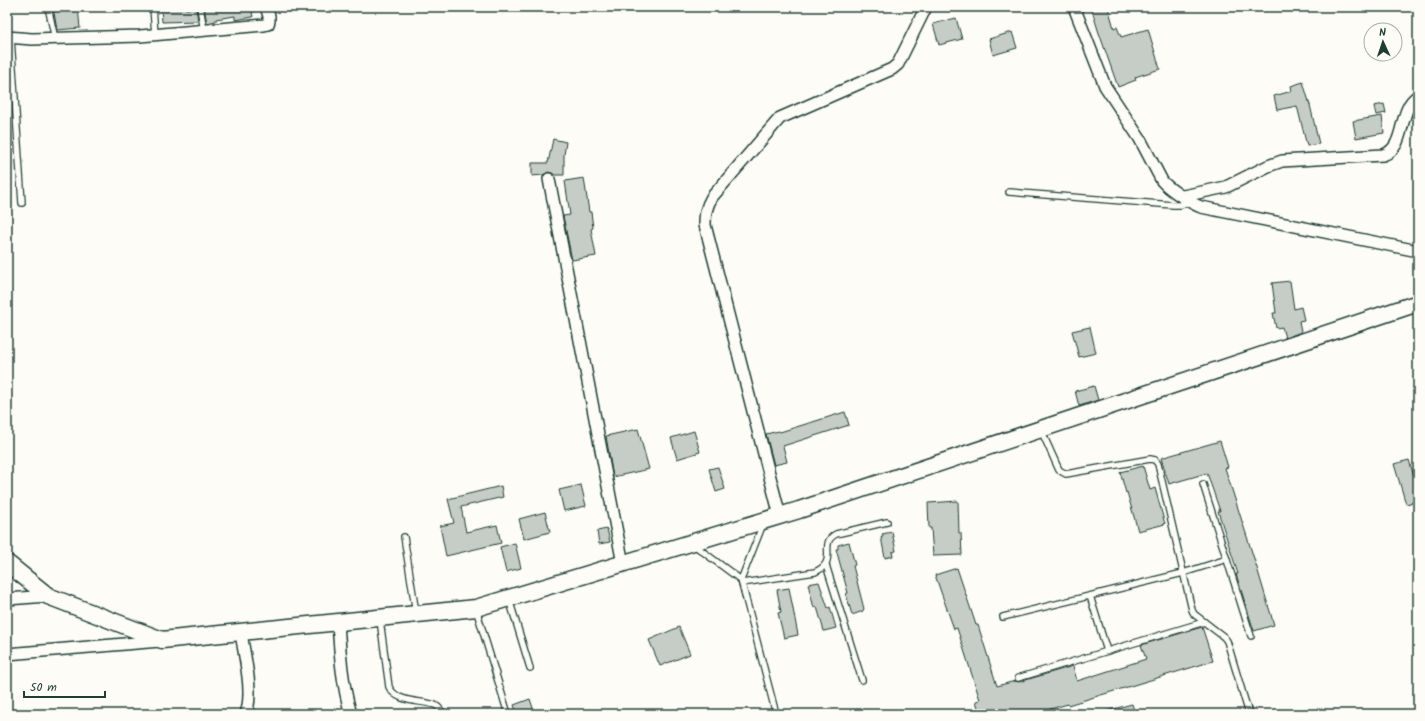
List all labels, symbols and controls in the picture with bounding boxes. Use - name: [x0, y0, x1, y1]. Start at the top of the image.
- north arrow: [1363, 22, 1403, 62]
- text: N: [1379, 24, 1387, 42]
- scale bar: [24, 673, 105, 699]
- text: 50 m: [30, 678, 57, 697]

